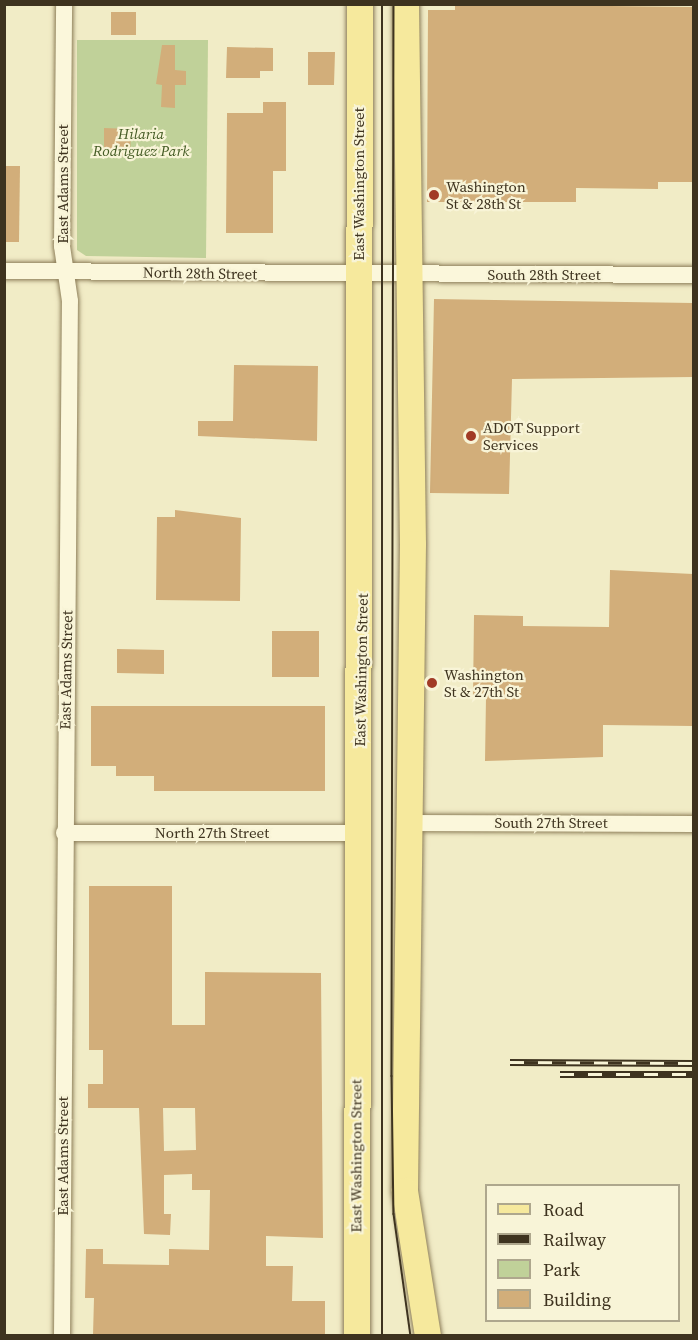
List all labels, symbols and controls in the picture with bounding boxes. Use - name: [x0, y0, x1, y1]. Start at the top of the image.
- street label: East Washington Street: [350, 107, 368, 261]
- street label: East Adams Street: [54, 124, 72, 244]
- park label: Hilaria Rodriguez Park: [93, 124, 189, 159]
- place label: Washington St & 28th St: [446, 177, 526, 212]
- marker: Washington St & 28th St: [427, 188, 441, 202]
- street label: North 28th Street: [143, 263, 257, 283]
- street label: South 28th Street: [487, 266, 601, 284]
- place label: ADOT Support Services: [483, 418, 580, 453]
- marker: ADOT Support Services: [464, 429, 478, 443]
- street label: East Washington Street: [351, 593, 371, 747]
- street label: East Adams Street: [56, 610, 76, 730]
- place label: Washington St & 27th St: [444, 665, 524, 700]
- marker: Washington St & 27th St: [425, 676, 439, 690]
- street label: South 27th Street: [494, 814, 608, 832]
- street label: North 27th Street: [155, 824, 269, 842]
- street label: East Washington Street: [347, 1079, 365, 1233]
- street label: East Adams Street: [54, 1096, 72, 1216]
- legend: [485, 1184, 680, 1322]
- text: Road: [543, 1197, 584, 1222]
- text: Railway: [543, 1227, 606, 1252]
- text: Park: [543, 1257, 580, 1282]
- text: Building: [543, 1287, 611, 1312]

